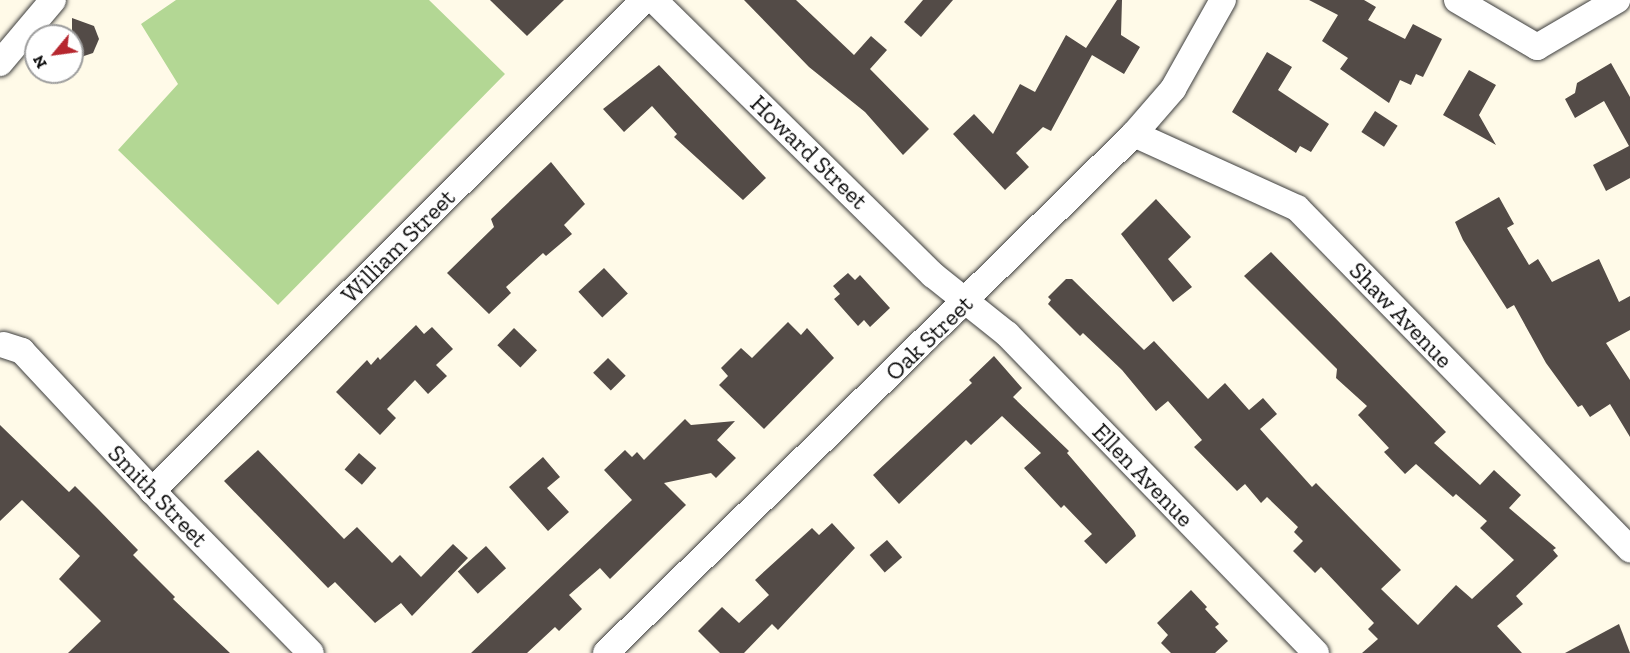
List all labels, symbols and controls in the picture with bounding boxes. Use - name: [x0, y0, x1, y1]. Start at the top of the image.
- north arrow: [24, 24, 84, 84]
- text: N: [28, 52, 51, 72]
- street label: Howard Street: [744, 89, 874, 215]
- street label: William Street: [335, 183, 461, 309]
- street label: Shaw Avenue: [1343, 256, 1459, 374]
- street label: Oak Street: [879, 289, 979, 387]
- street label: Ellen Avenue: [1086, 417, 1200, 533]
- street label: Smith Street: [102, 439, 214, 553]

